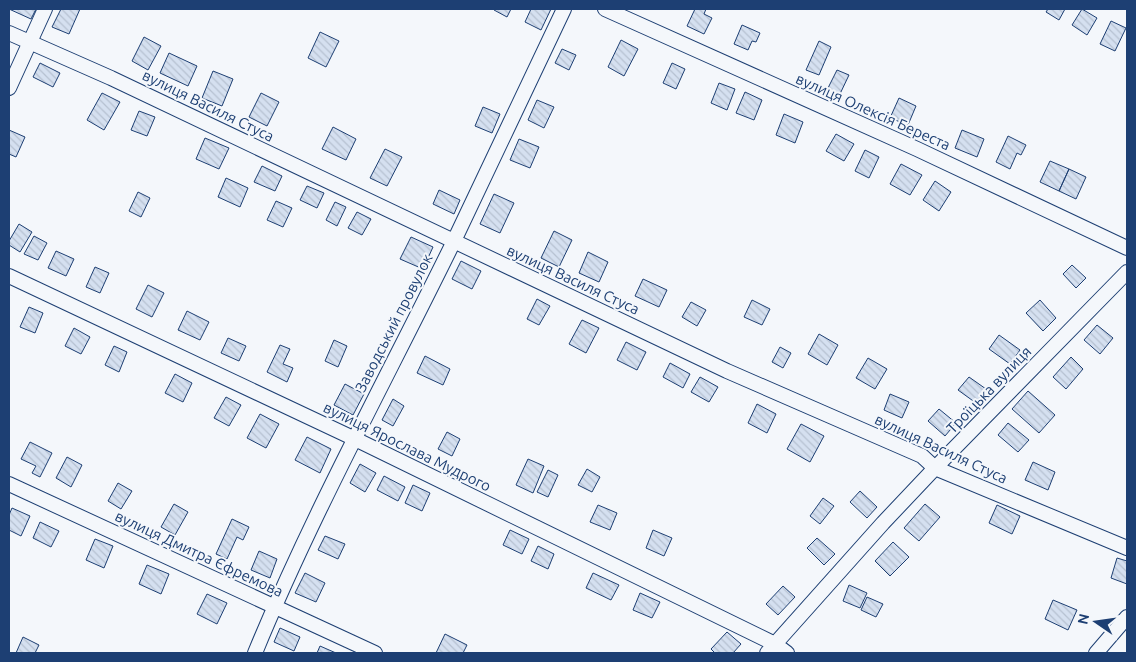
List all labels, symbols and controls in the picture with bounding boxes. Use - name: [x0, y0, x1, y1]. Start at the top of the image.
- street label: вулиця Василя Стуса: [140, 66, 277, 145]
- street label: вулиця Олексія Береста: [793, 70, 953, 153]
- street label: вулиця Василя Стуса: [504, 241, 642, 318]
- street label: Заводський провулок: [351, 251, 436, 394]
- street label: Троїцька вулиця: [943, 343, 1034, 437]
- street label: вулиця Ярослава Мудрого: [321, 398, 494, 495]
- street label: вулиця Василя Стуса: [872, 410, 1010, 487]
- street label: вулиця Дмитра Єфремова: [113, 507, 286, 600]
- north arrow: [1071, 597, 1121, 647]
- text: N: [1074, 612, 1092, 626]

